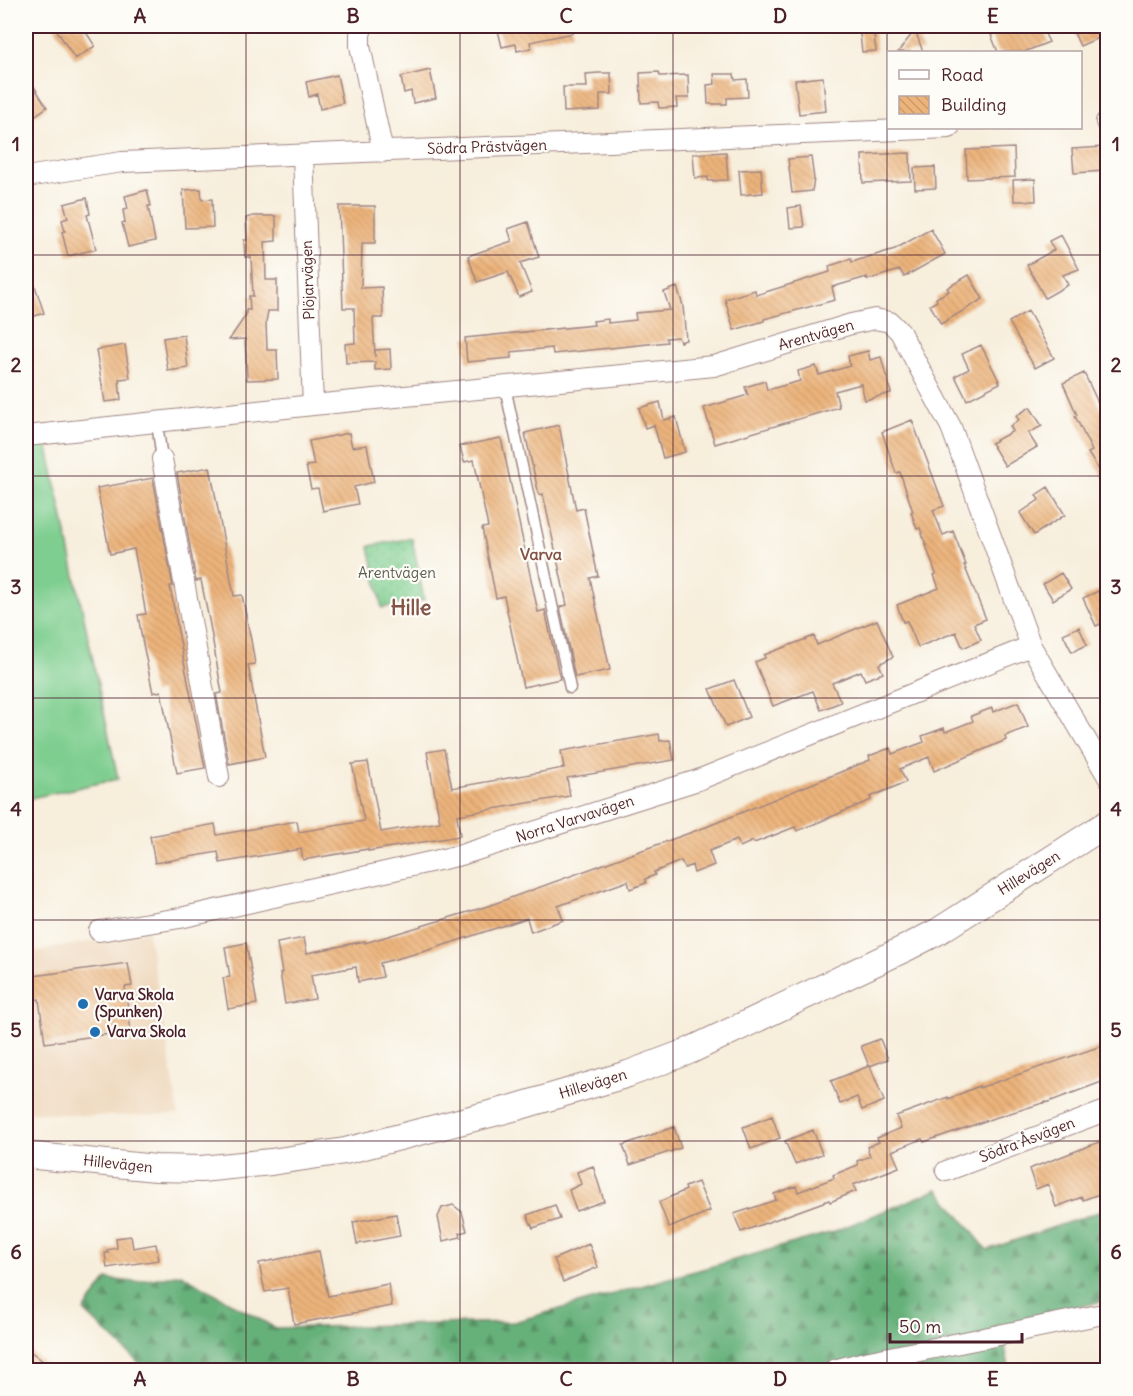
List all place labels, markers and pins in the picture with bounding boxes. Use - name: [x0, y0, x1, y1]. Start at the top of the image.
- place label: Varva Skola (Spunken): [95, 985, 174, 1022]
- marker: Varva Skola (Spunken): [76, 997, 90, 1011]
- place label: Varva Skola: [107, 1022, 186, 1041]
- marker: Varva Skola: [88, 1025, 102, 1039]

